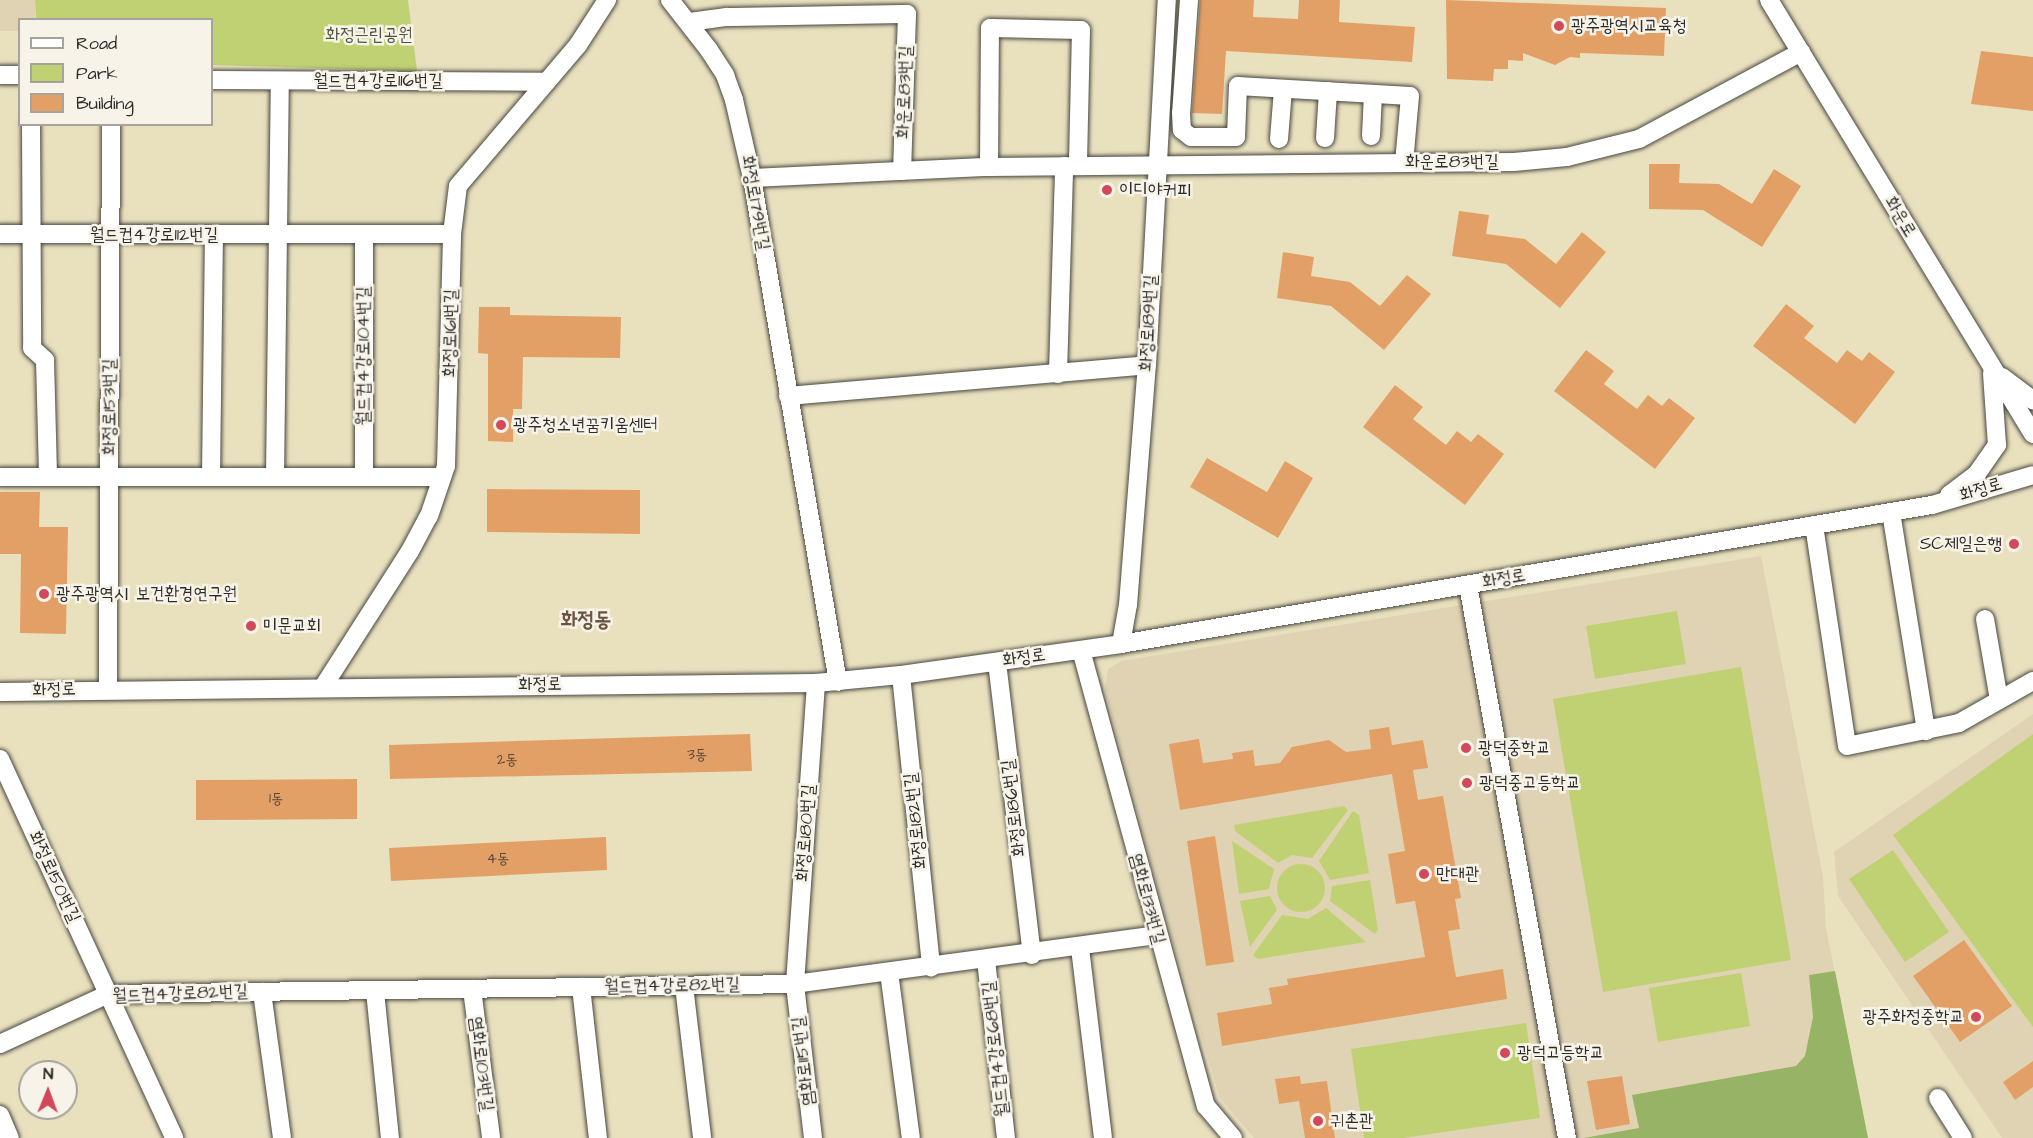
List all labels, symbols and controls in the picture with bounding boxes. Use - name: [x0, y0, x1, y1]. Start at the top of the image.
- place label: 광주광역시교육청: [1571, 15, 1687, 37]
- legend: [18, 18, 213, 126]
- marker: 광주광역시교육청: [1552, 19, 1566, 33]
- park label: 화정근린공원: [326, 24, 412, 46]
- text: Road: [76, 31, 117, 56]
- street label: 화운로83번길: [893, 45, 917, 139]
- text: Park: [76, 61, 118, 86]
- street label: 월드컵4강로116번길: [313, 70, 443, 92]
- text: Building: [76, 91, 134, 116]
- street label: 화운로83번길: [1405, 151, 1499, 173]
- street label: 화정로179번길: [736, 154, 774, 252]
- place label: 이디야커피: [1119, 179, 1191, 201]
- marker: 이디야커피: [1100, 183, 1114, 197]
- street label: 화운로: [1880, 193, 1920, 241]
- street label: 월드컵4강로112번길: [90, 224, 218, 246]
- street label: 화정로189번길: [1136, 274, 1162, 372]
- street label: 월드컵4강로104번길: [353, 286, 375, 426]
- street label: 화정로161번길: [439, 289, 463, 377]
- street label: 화정로153번길: [99, 359, 121, 455]
- place label: 광주청소년꿈키움센터: [513, 414, 658, 436]
- marker: 광주청소년꿈키움센터: [494, 418, 508, 432]
- street label: 화정로: [1957, 473, 2005, 507]
- place label: SC제일은행: [1920, 533, 2002, 555]
- marker: SC제일은행: [2007, 537, 2021, 551]
- street label: 화정로: [1481, 565, 1527, 593]
- place label: 광주광역시 보건환경연구원: [56, 583, 237, 605]
- marker: 광주광역시 보건환경연구원: [37, 587, 51, 601]
- district label: 화정동: [561, 607, 611, 633]
- place label: 미문교회: [263, 615, 321, 637]
- marker: 미문교회: [244, 619, 258, 633]
- street label: 화정로: [1001, 644, 1047, 672]
- street label: 화정로: [518, 674, 562, 696]
- street label: 화정로: [32, 678, 76, 702]
- place label: 광덕중학교: [1478, 737, 1550, 759]
- marker: 광덕중학교: [1459, 741, 1473, 755]
- house number: 3동: [687, 746, 707, 764]
- house number: 2동: [497, 751, 517, 769]
- street label: 화정로186번길: [997, 758, 1031, 858]
- street label: 화정로182번길: [900, 772, 932, 870]
- place label: 광덕중고등학교: [1479, 772, 1580, 794]
- marker: 광덕중고등학교: [1460, 776, 1474, 790]
- street label: 화정로180번길: [792, 783, 820, 883]
- house number: 1동: [269, 790, 283, 808]
- street label: 화정로150번길: [23, 828, 85, 926]
- house number: 4동: [487, 850, 509, 868]
- street label: 염화로133번길: [1125, 851, 1169, 947]
- place label: 만대관: [1436, 863, 1479, 885]
- marker: 만대관: [1417, 867, 1431, 881]
- street label: 월드컵4강로82번길: [604, 974, 740, 998]
- street label: 월드컵4강로68번길: [978, 980, 1014, 1118]
- street label: 월드컵4강로82번길: [112, 981, 248, 1007]
- place label: 광주화정중학교: [1863, 1006, 1964, 1028]
- marker: 광주화정중학교: [1969, 1010, 1983, 1024]
- street label: 염화로103번길: [464, 1015, 498, 1113]
- street label: 염화로115번길: [788, 1015, 820, 1107]
- place label: 광덕고등학교: [1517, 1042, 1604, 1064]
- marker: 광덕고등학교: [1498, 1046, 1512, 1060]
- north arrow: [18, 1060, 78, 1120]
- text: N: [43, 1063, 53, 1085]
- place label: 귀촌관: [1330, 1110, 1373, 1132]
- marker: 귀촌관: [1311, 1114, 1325, 1128]

